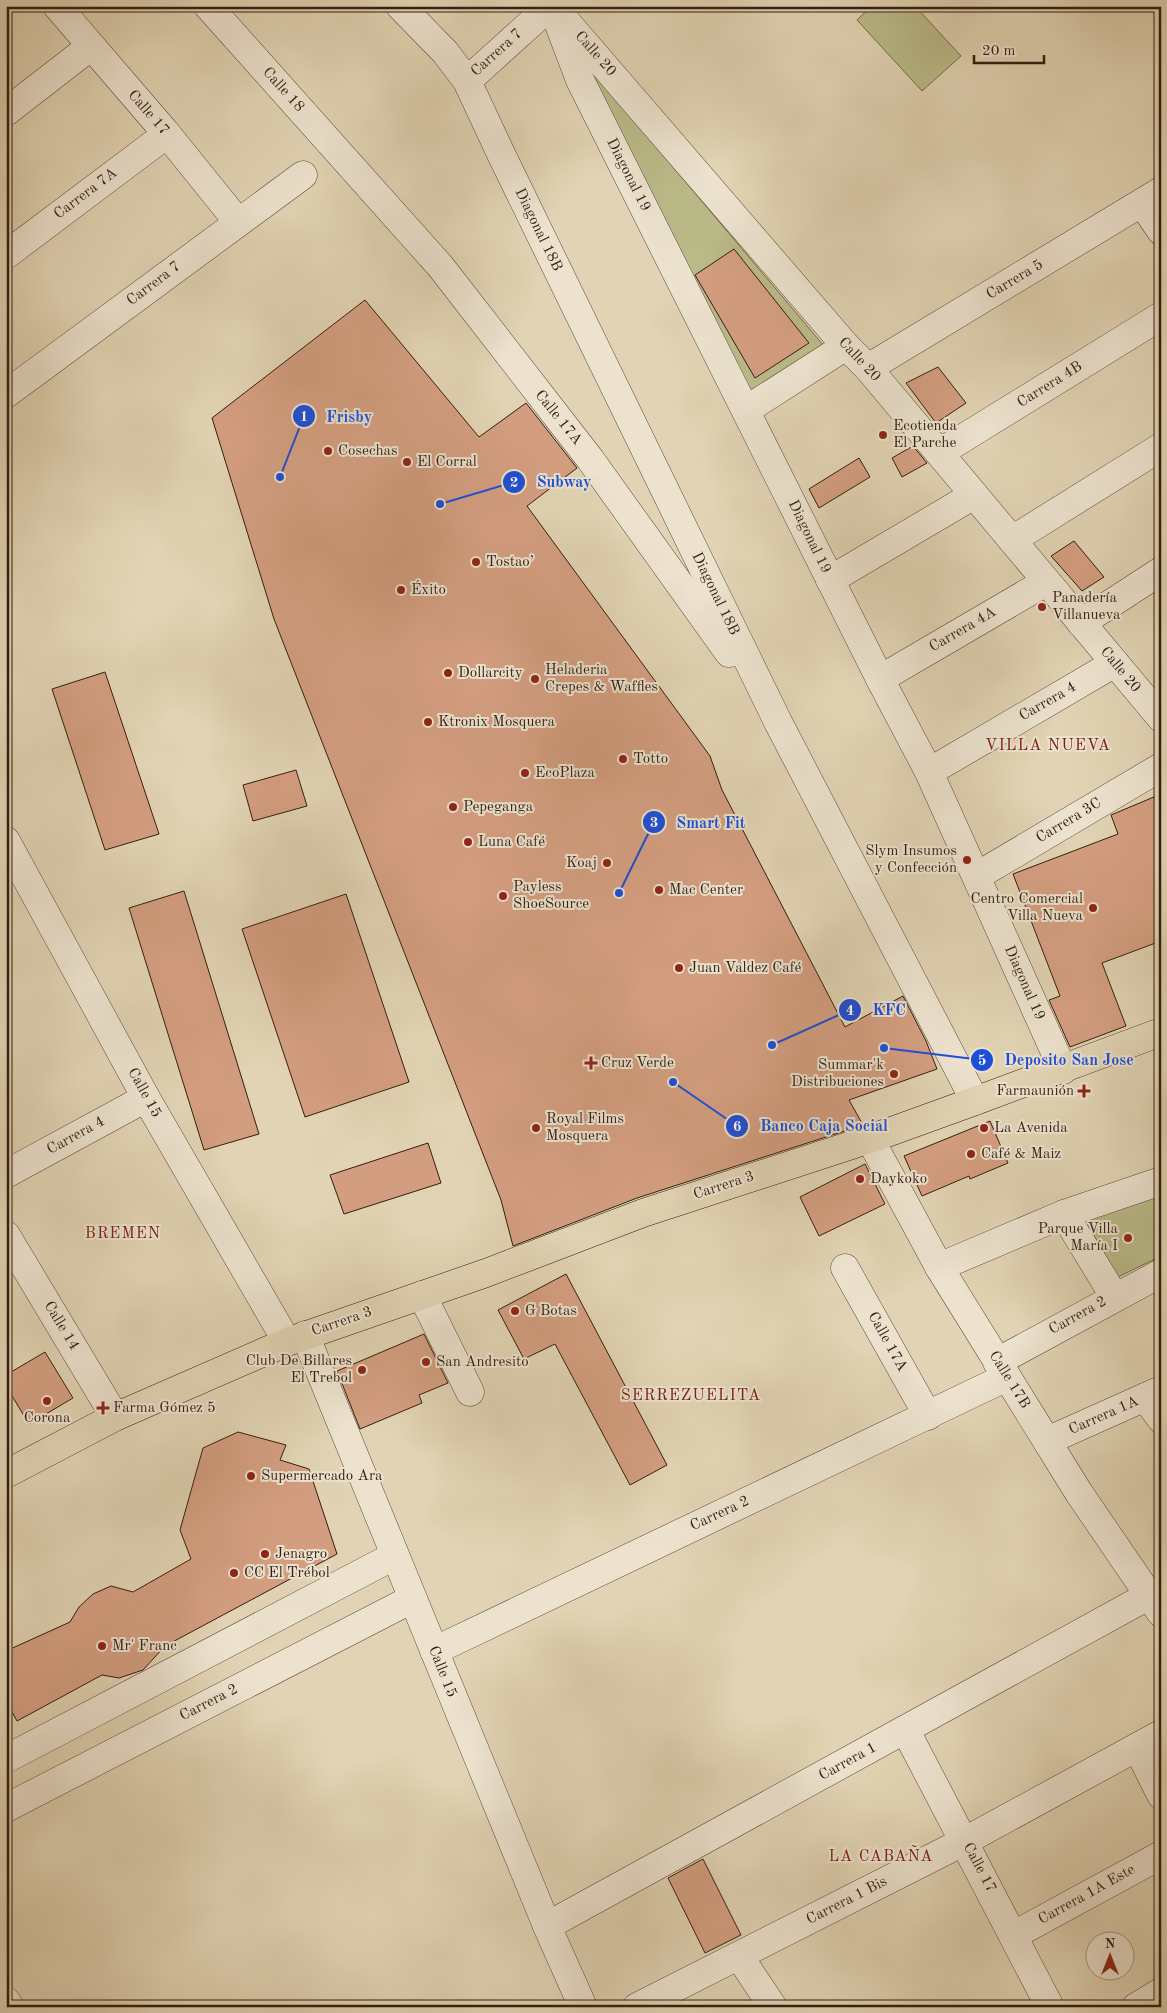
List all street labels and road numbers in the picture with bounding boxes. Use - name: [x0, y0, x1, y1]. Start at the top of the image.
- street label: Carrera 7: [469, 26, 525, 80]
- street label: Calle 20: [572, 29, 618, 79]
- street label: Calle 18: [259, 65, 307, 115]
- street label: Calle 17: [125, 88, 171, 138]
- street label: Diagonal 19: [603, 136, 653, 214]
- street label: Carrera 7A: [52, 165, 121, 222]
- street label: Diagonal 18B: [511, 186, 565, 274]
- street label: Carrera 5: [984, 257, 1046, 303]
- street label: Carrera 7: [124, 259, 184, 309]
- street label: Calle 20: [835, 335, 883, 385]
- street label: Carrera 4B: [1015, 359, 1085, 411]
- street label: Calle 17A: [532, 388, 585, 449]
- street label: Diagonal 19: [785, 498, 833, 576]
- street label: Diagonal 18B: [688, 550, 742, 638]
- street label: Carrera 4A: [927, 605, 1000, 655]
- street label: Calle 20: [1097, 644, 1143, 696]
- street label: Carrera 4: [1017, 680, 1079, 724]
- street label: Carrera 3C: [1034, 796, 1104, 846]
- street label: Diagonal 19: [1001, 943, 1047, 1023]
- street label: Calle 15: [124, 1066, 164, 1120]
- street label: Carrera 4: [45, 1114, 107, 1158]
- street label: Carrera 3: [692, 1169, 756, 1203]
- street label: Carrera 2: [1047, 1294, 1109, 1338]
- street label: Calle 14: [41, 1299, 81, 1353]
- street label: Carrera 3: [310, 1305, 374, 1339]
- street label: Calle 17A: [865, 1310, 910, 1375]
- street label: Calle 17B: [986, 1349, 1032, 1411]
- street label: Carrera 1A: [1067, 1394, 1142, 1438]
- street label: Carrera 2: [688, 1494, 752, 1534]
- street label: Calle 15: [425, 1644, 459, 1700]
- street label: Carrera 2: [177, 1682, 241, 1724]
- street label: Carrera 1: [817, 1740, 879, 1784]
- street label: Calle 17: [960, 1841, 998, 1895]
- street label: Carrera 1A Este: [1036, 1862, 1138, 1928]
- street label: Carrera 1 Bis: [804, 1874, 890, 1928]

